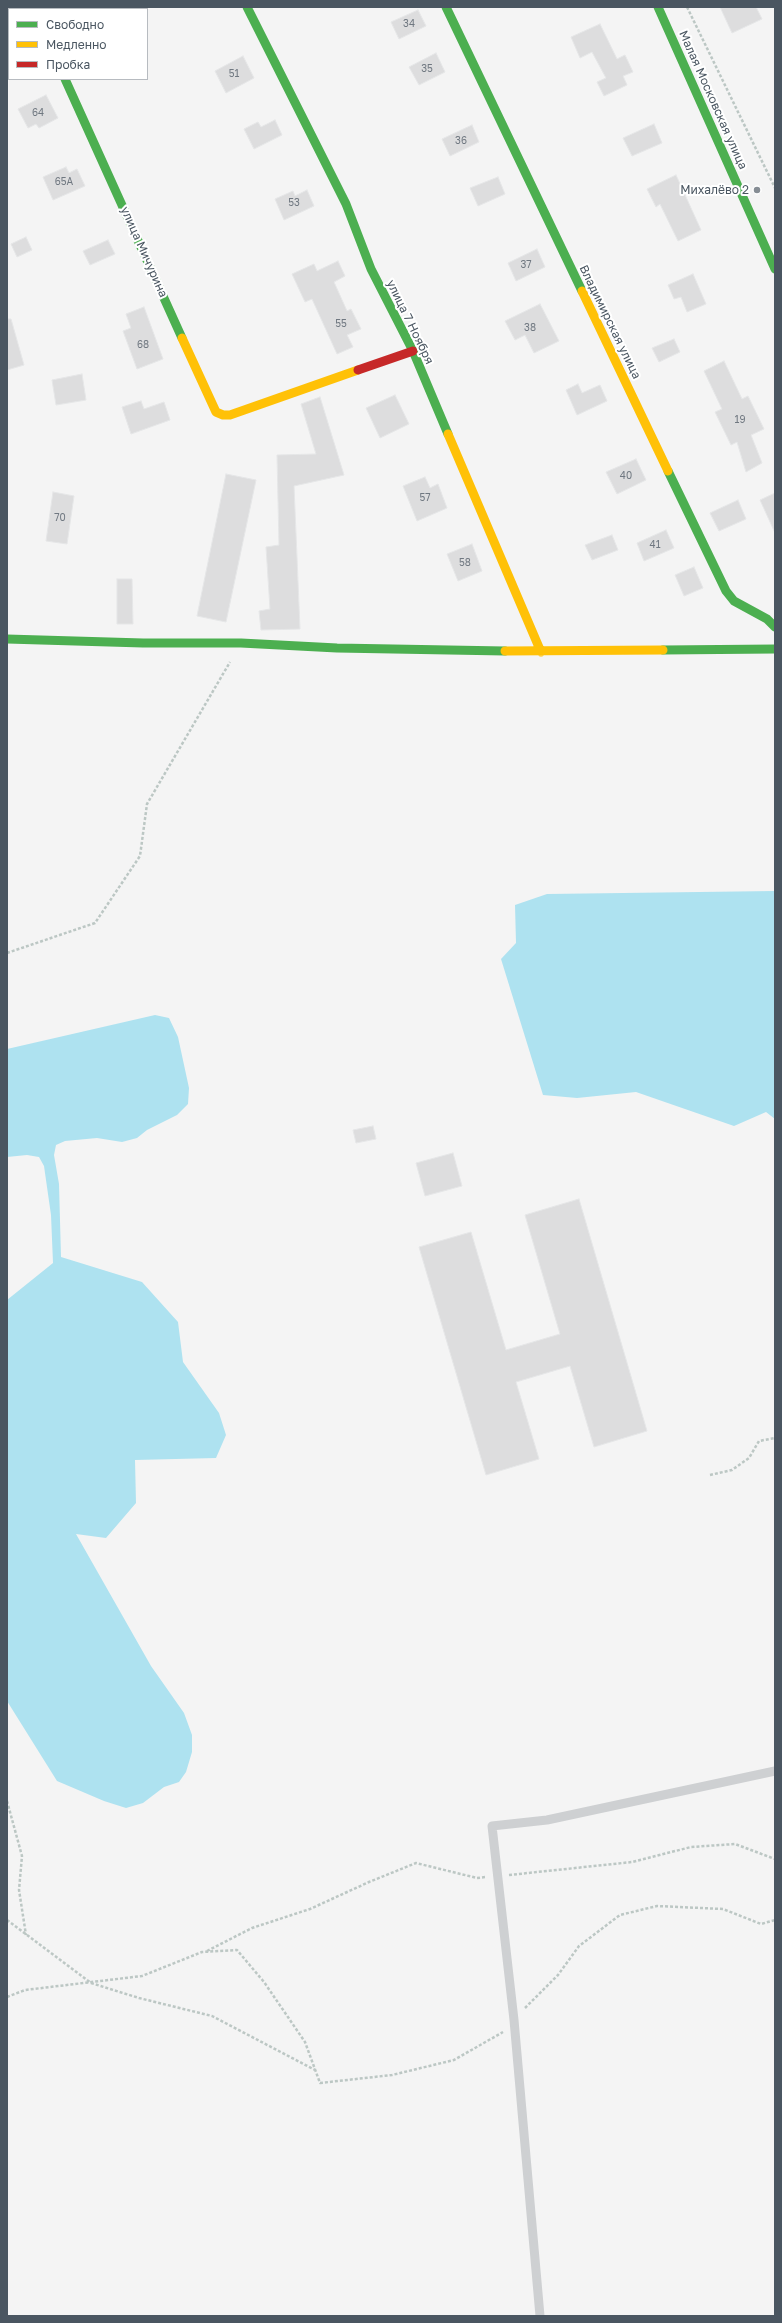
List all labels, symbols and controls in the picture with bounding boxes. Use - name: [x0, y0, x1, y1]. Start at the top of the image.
- legend: [8, 8, 148, 80]
- text: Свободно: [46, 17, 104, 32]
- house number: 34: [403, 18, 415, 30]
- street label: Малая Московская улица: [676, 28, 750, 172]
- text: Медленно: [46, 37, 106, 52]
- text: Пробка: [46, 57, 90, 72]
- house number: 35: [421, 63, 433, 75]
- house number: 51: [229, 68, 239, 80]
- house number: 64: [32, 107, 44, 119]
- house number: 36: [455, 135, 467, 147]
- house number: 65А: [55, 176, 73, 188]
- place label: Михалёво 2: [680, 183, 749, 197]
- marker: Михалёво 2: [752, 185, 762, 195]
- house number: 53: [288, 197, 300, 209]
- street label: улица Мичурина: [117, 204, 171, 300]
- house number: 37: [520, 259, 532, 271]
- street label: Владимирская улица: [576, 263, 644, 381]
- street label: улица 7 Ноября: [383, 277, 437, 367]
- house number: 55: [335, 318, 347, 330]
- house number: 38: [524, 322, 536, 334]
- house number: 68: [137, 339, 149, 351]
- house number: 19: [735, 414, 745, 426]
- house number: 40: [620, 470, 632, 482]
- house number: 57: [419, 492, 431, 504]
- house number: 70: [54, 512, 66, 524]
- house number: 41: [650, 539, 660, 551]
- house number: 58: [459, 557, 471, 569]

